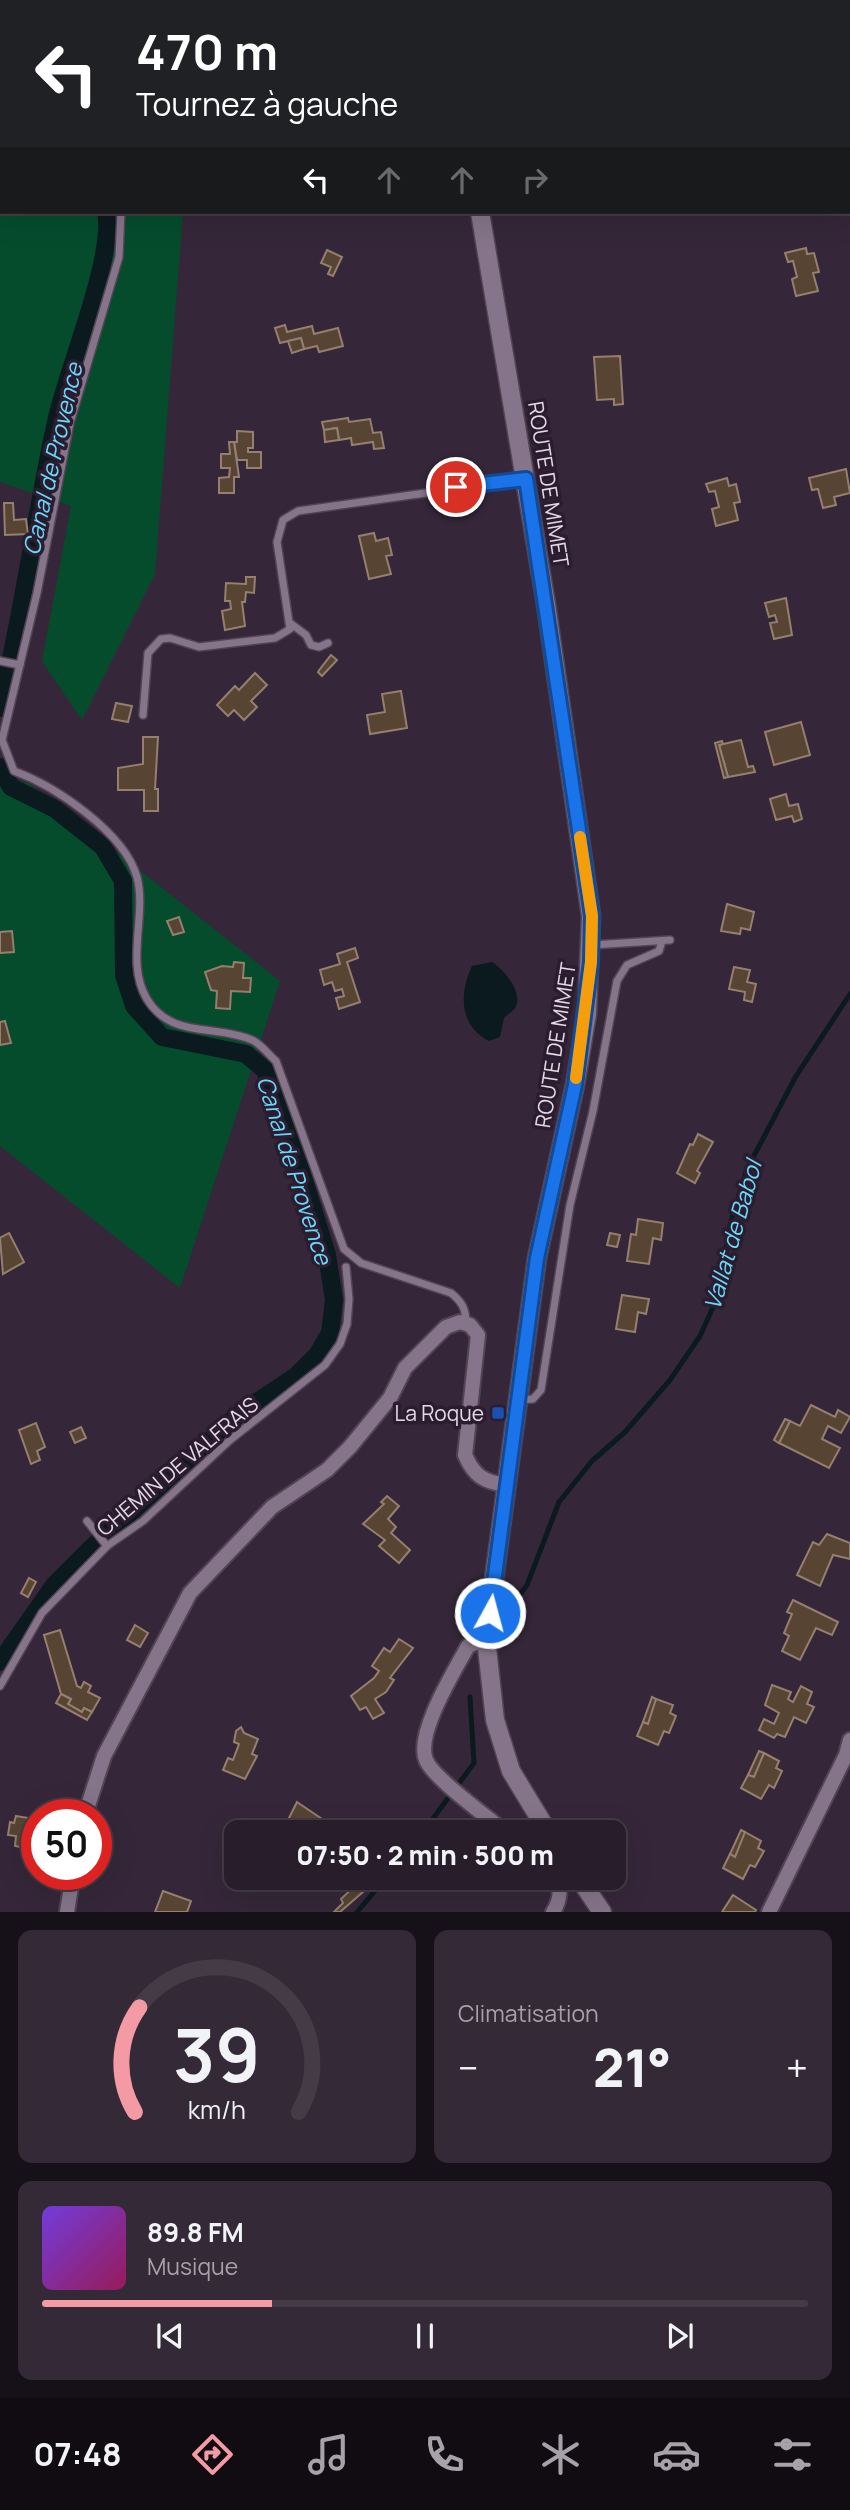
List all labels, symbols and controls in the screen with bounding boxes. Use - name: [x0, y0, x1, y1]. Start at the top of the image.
- text: 470 m: [136, 18, 278, 85]
- icon: left: [21, 28, 112, 119]
- text: Tournez à gauche: [136, 82, 398, 126]
- icon: left: [297, 161, 335, 199]
- icon: ahead: [370, 161, 408, 199]
- icon: ahead: [443, 161, 481, 199]
- icon: right: [516, 161, 554, 199]
- water label: Canal de Provence: [14, 358, 90, 558]
- street label: ROUTE DE MIMET: [522, 399, 576, 569]
- pin: [426, 457, 486, 517]
- icon: arrive: [437, 468, 475, 506]
- street label: ROUTE DE MIMET: [528, 960, 582, 1130]
- water label: Canal de Provence: [249, 1072, 341, 1270]
- water label: Vallat de Babol: [695, 1154, 769, 1313]
- street label: CHEMIN DE VALFRAIS: [90, 1390, 264, 1542]
- place label: La Roque: [395, 1399, 484, 1427]
- marker: La Roque: [490, 1405, 506, 1421]
- position arrow: [453, 1576, 527, 1650]
- speed limit sign: 50: [21, 1799, 112, 1890]
- text: 07:50 · 2 min · 500 m: [296, 1837, 554, 1873]
- text: Climatisation: [458, 1997, 599, 2029]
- text: 39: [173, 2005, 261, 2105]
- text: 21°: [593, 2032, 672, 2103]
- text: −: [458, 2041, 479, 2093]
- text: +: [786, 2041, 808, 2093]
- text: km/h: [188, 2092, 246, 2127]
- text: 89.8 FM: [147, 2214, 244, 2250]
- text: Musique: [147, 2250, 238, 2282]
- icon: previous: [151, 2317, 189, 2355]
- icon: pause: [406, 2317, 444, 2355]
- icon: next: [661, 2317, 699, 2355]
- icon: directions: [188, 2430, 237, 2479]
- icon: music: [304, 2430, 353, 2479]
- icon: phone: [420, 2430, 469, 2479]
- icon: climate: [536, 2430, 585, 2479]
- icon: car: [652, 2430, 701, 2479]
- icon: filters: [768, 2430, 817, 2479]
- text: 07:48: [33, 2432, 122, 2476]

